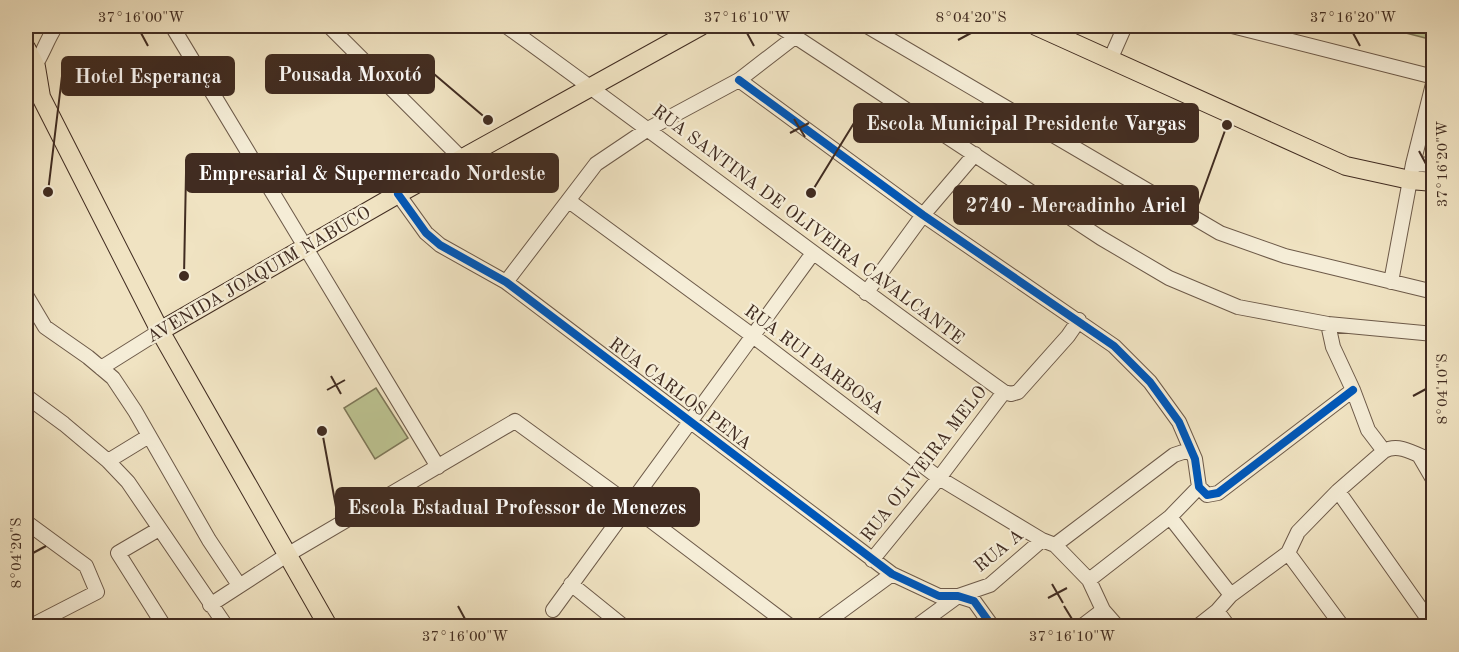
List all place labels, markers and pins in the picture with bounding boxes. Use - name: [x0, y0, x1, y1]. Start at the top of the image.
- callout: Pousada Moxotó: [266, 55, 434, 93]
- callout: Hotel Esperança: [62, 57, 234, 95]
- callout: Escola Municipal Presidente Vargas: [854, 104, 1198, 142]
- callout: Empresarial & Supermercado Nordeste: [186, 154, 558, 192]
- callout: 2740 - Mercadinho Ariel: [954, 186, 1198, 224]
- callout: Escola Estadual Professor de Menezes: [336, 488, 699, 526]

